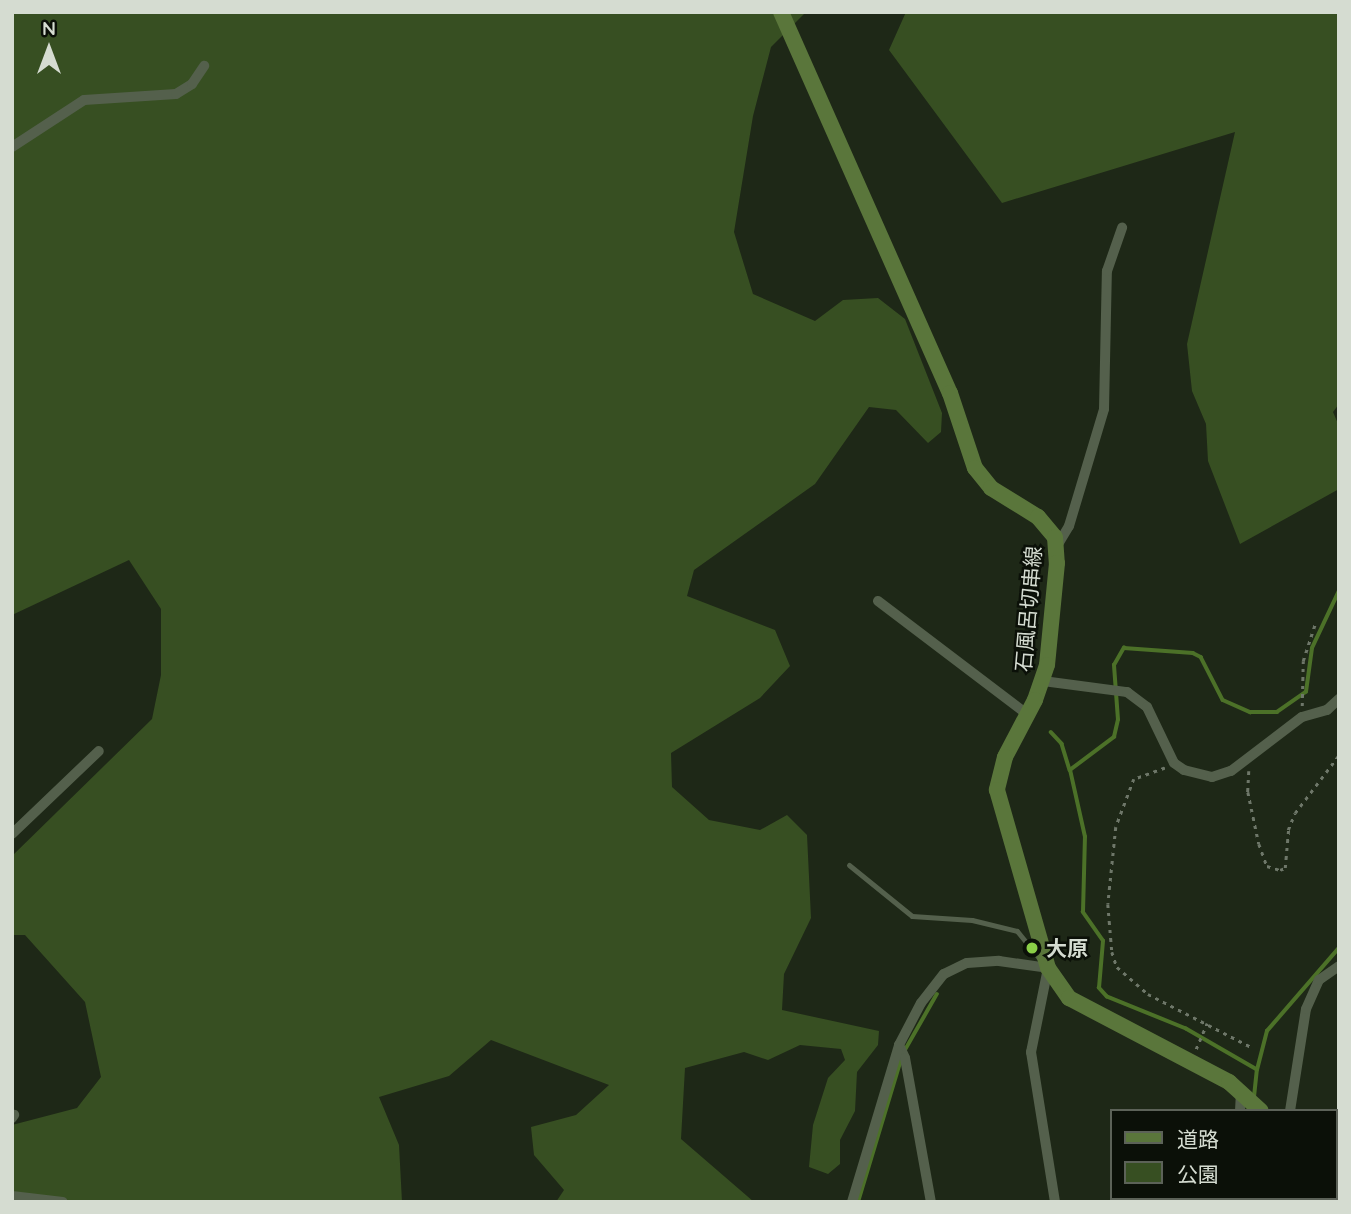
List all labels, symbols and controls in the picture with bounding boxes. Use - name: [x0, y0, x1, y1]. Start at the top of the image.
- north arrow: [14, 14, 84, 84]
- text: N: [42, 16, 56, 40]
- street label: 石風呂切串線: [1010, 545, 1046, 673]
- place label: 大原: [1046, 935, 1088, 961]
- marker: 大原: [1024, 940, 1040, 956]
- legend: [1110, 1109, 1337, 1200]
- text: 道路: [1177, 1126, 1219, 1152]
- text: 公園: [1177, 1161, 1219, 1187]

